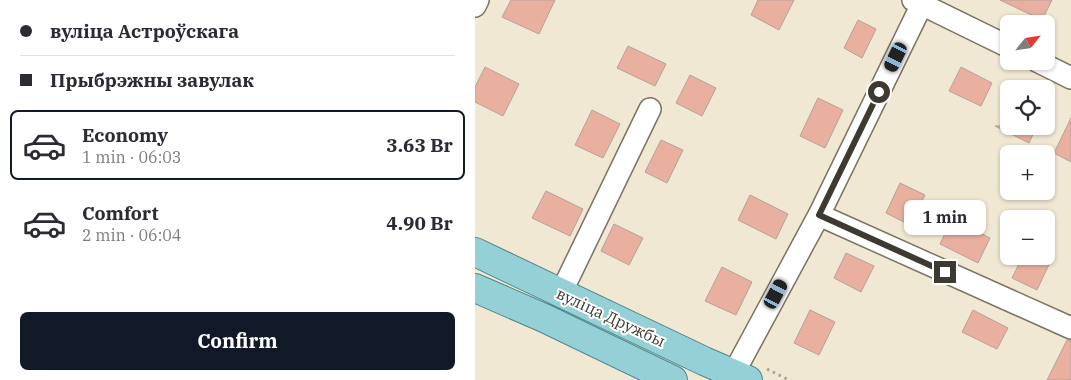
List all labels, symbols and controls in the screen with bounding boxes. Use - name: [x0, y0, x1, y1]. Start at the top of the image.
- north arrow: [1000, 15, 1055, 70]
- map controls: [1000, 15, 1055, 265]
- text: вуліца Астроўскага: [50, 19, 239, 43]
- car: [882, 40, 909, 74]
- text: Прыбрэжны завулак: [50, 68, 254, 92]
- button: locate: [1000, 80, 1055, 135]
- route start: [868, 81, 890, 103]
- icon: car: [22, 123, 67, 168]
- text: Economy: [82, 123, 168, 147]
- text: 3.63 Br: [386, 133, 453, 157]
- button: +: [1000, 145, 1055, 200]
- text: 1 min · 06:03: [82, 147, 181, 167]
- callout: 1 min: [904, 200, 986, 234]
- icon: car: [22, 201, 67, 246]
- text: Comfort: [82, 201, 159, 225]
- text: 1 min: [923, 207, 967, 227]
- button: −: [1000, 210, 1055, 265]
- text: 4.90 Br: [386, 211, 453, 235]
- text: 2 min · 06:04: [82, 225, 181, 245]
- route end: [934, 261, 956, 283]
- car: [762, 277, 789, 311]
- street label: вуліца Дружбы: [553, 283, 669, 351]
- button: Confirm: [20, 312, 455, 370]

